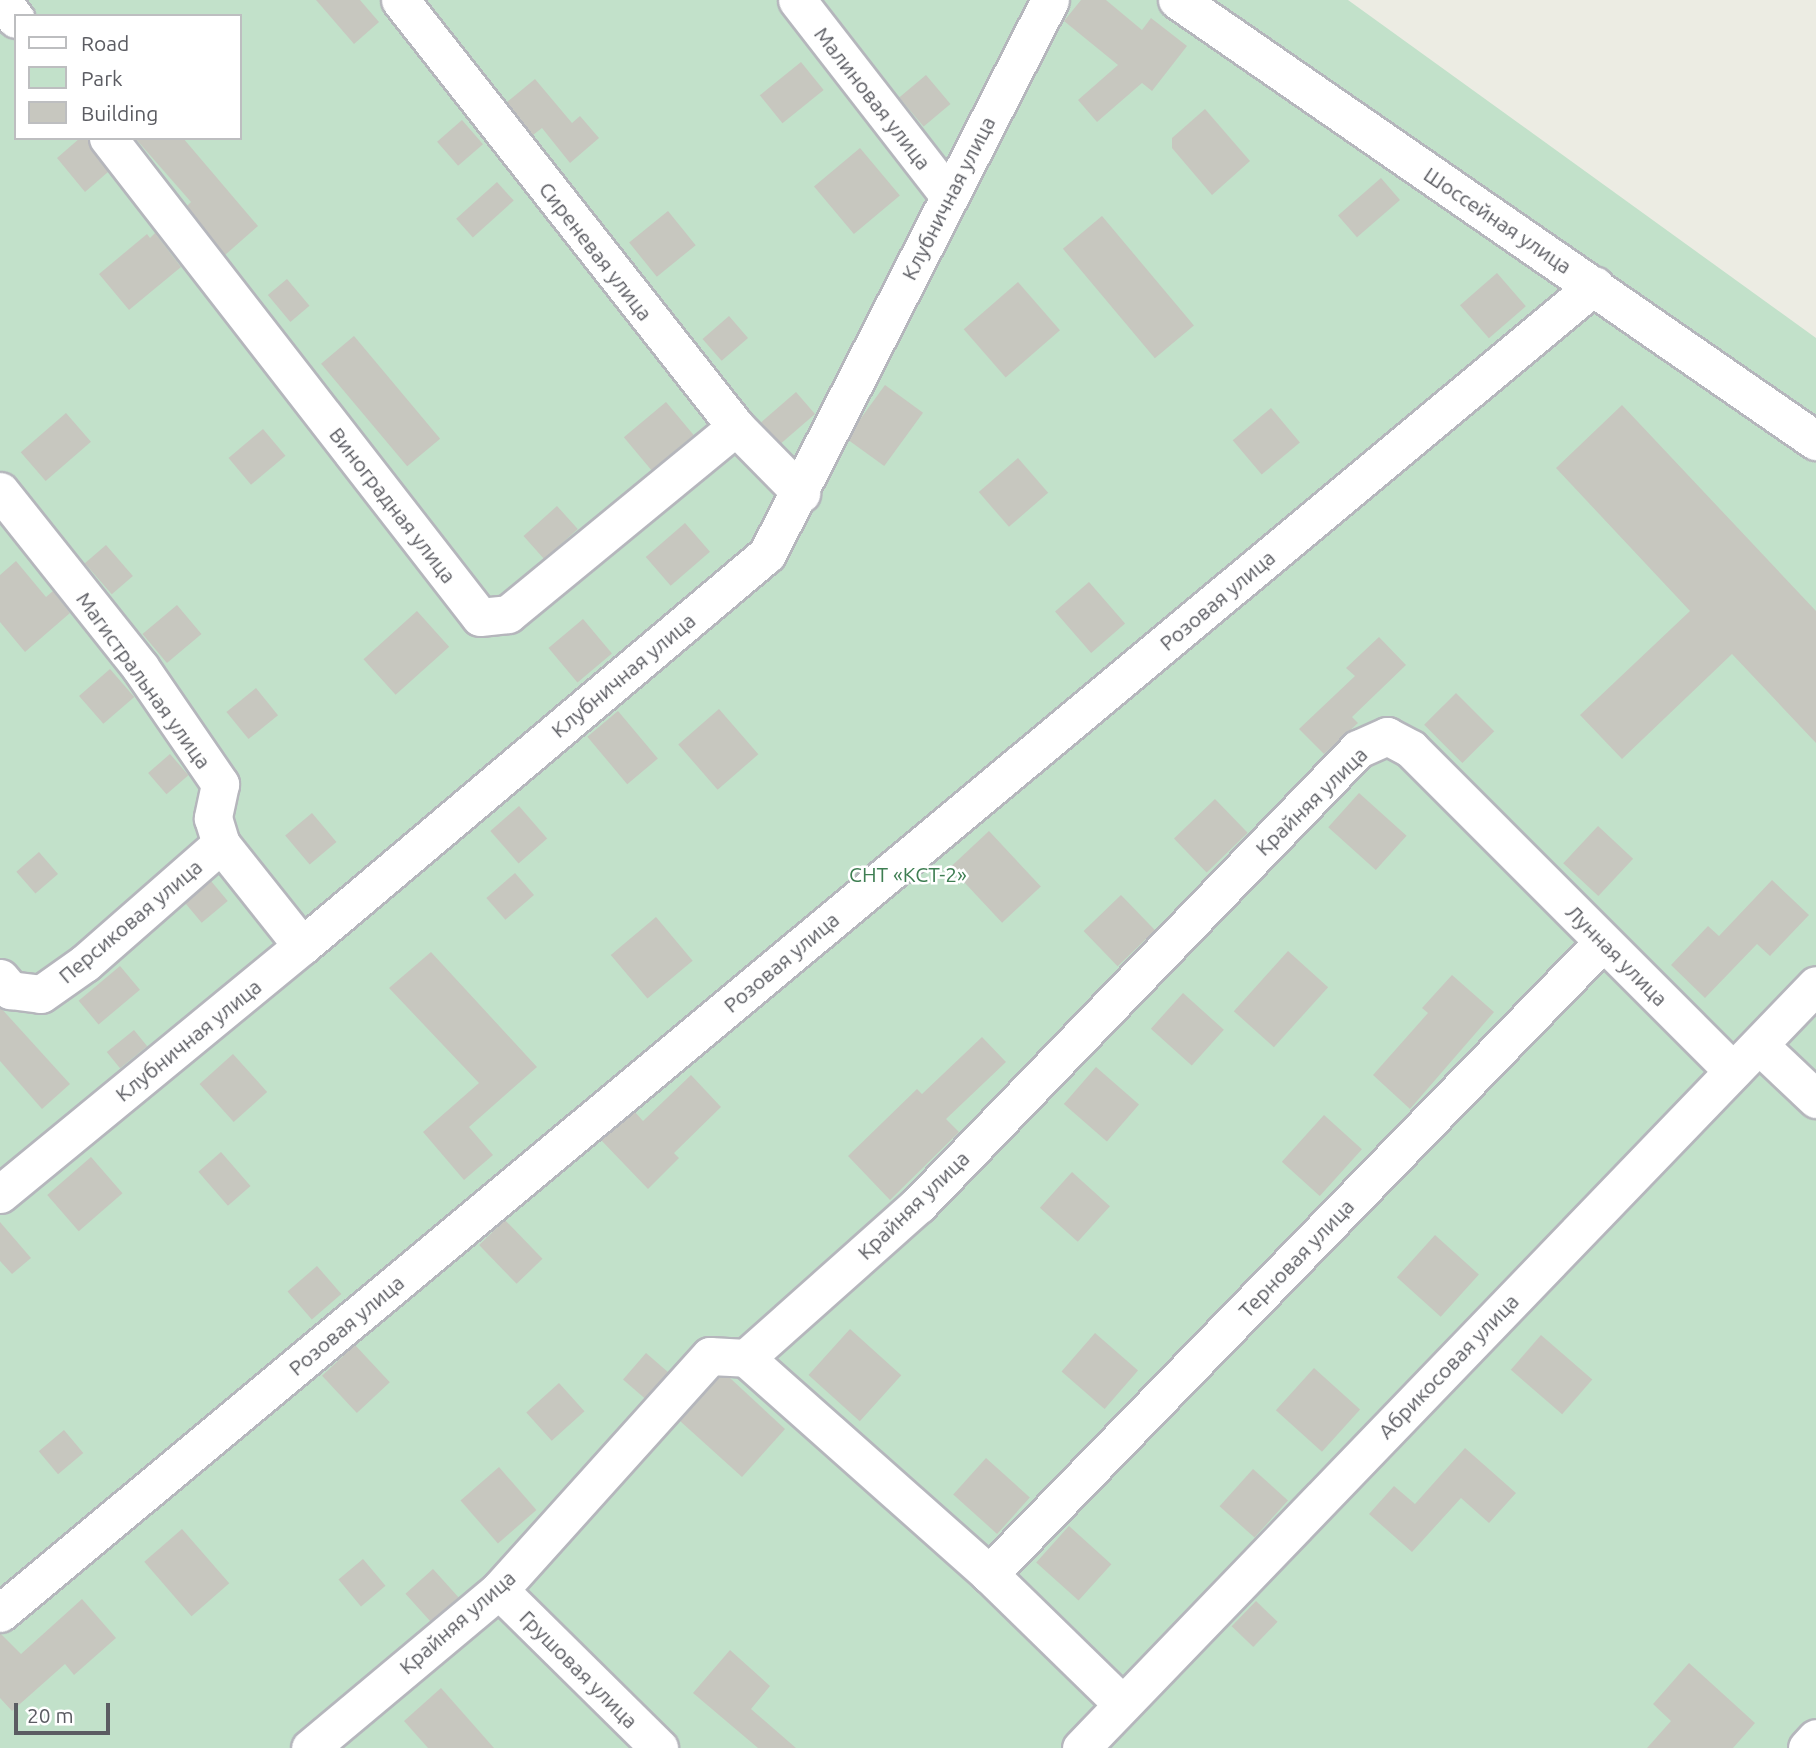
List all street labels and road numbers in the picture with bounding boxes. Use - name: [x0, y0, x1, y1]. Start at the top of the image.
- street label: Малиновая улица: [809, 22, 937, 174]
- street label: Клубничная улица: [896, 112, 1000, 284]
- street label: Шоссейная улица: [1419, 161, 1577, 279]
- street label: Сиреневая улица: [534, 177, 658, 325]
- street label: Виноградная улица: [324, 422, 462, 588]
- street label: Розовая улица: [1154, 544, 1280, 656]
- street label: Магистральная улица: [71, 587, 217, 773]
- street label: Клубничная улица: [546, 607, 700, 743]
- street label: Крайняя улица: [1250, 741, 1372, 861]
- street label: Персиковая улица: [53, 854, 207, 988]
- street label: Лунная улица: [1561, 899, 1673, 1011]
- street label: Розовая улица: [718, 906, 844, 1018]
- street label: Клубничная улица: [110, 973, 266, 1107]
- street label: Крайняя улица: [852, 1145, 974, 1265]
- street label: Терновая улица: [1233, 1193, 1359, 1323]
- street label: Розовая улица: [283, 1269, 409, 1381]
- street label: Абрикосовая улица: [1372, 1288, 1524, 1444]
- street label: Крайняя улица: [394, 1565, 520, 1679]
- street label: Грушовая улица: [515, 1605, 643, 1733]

